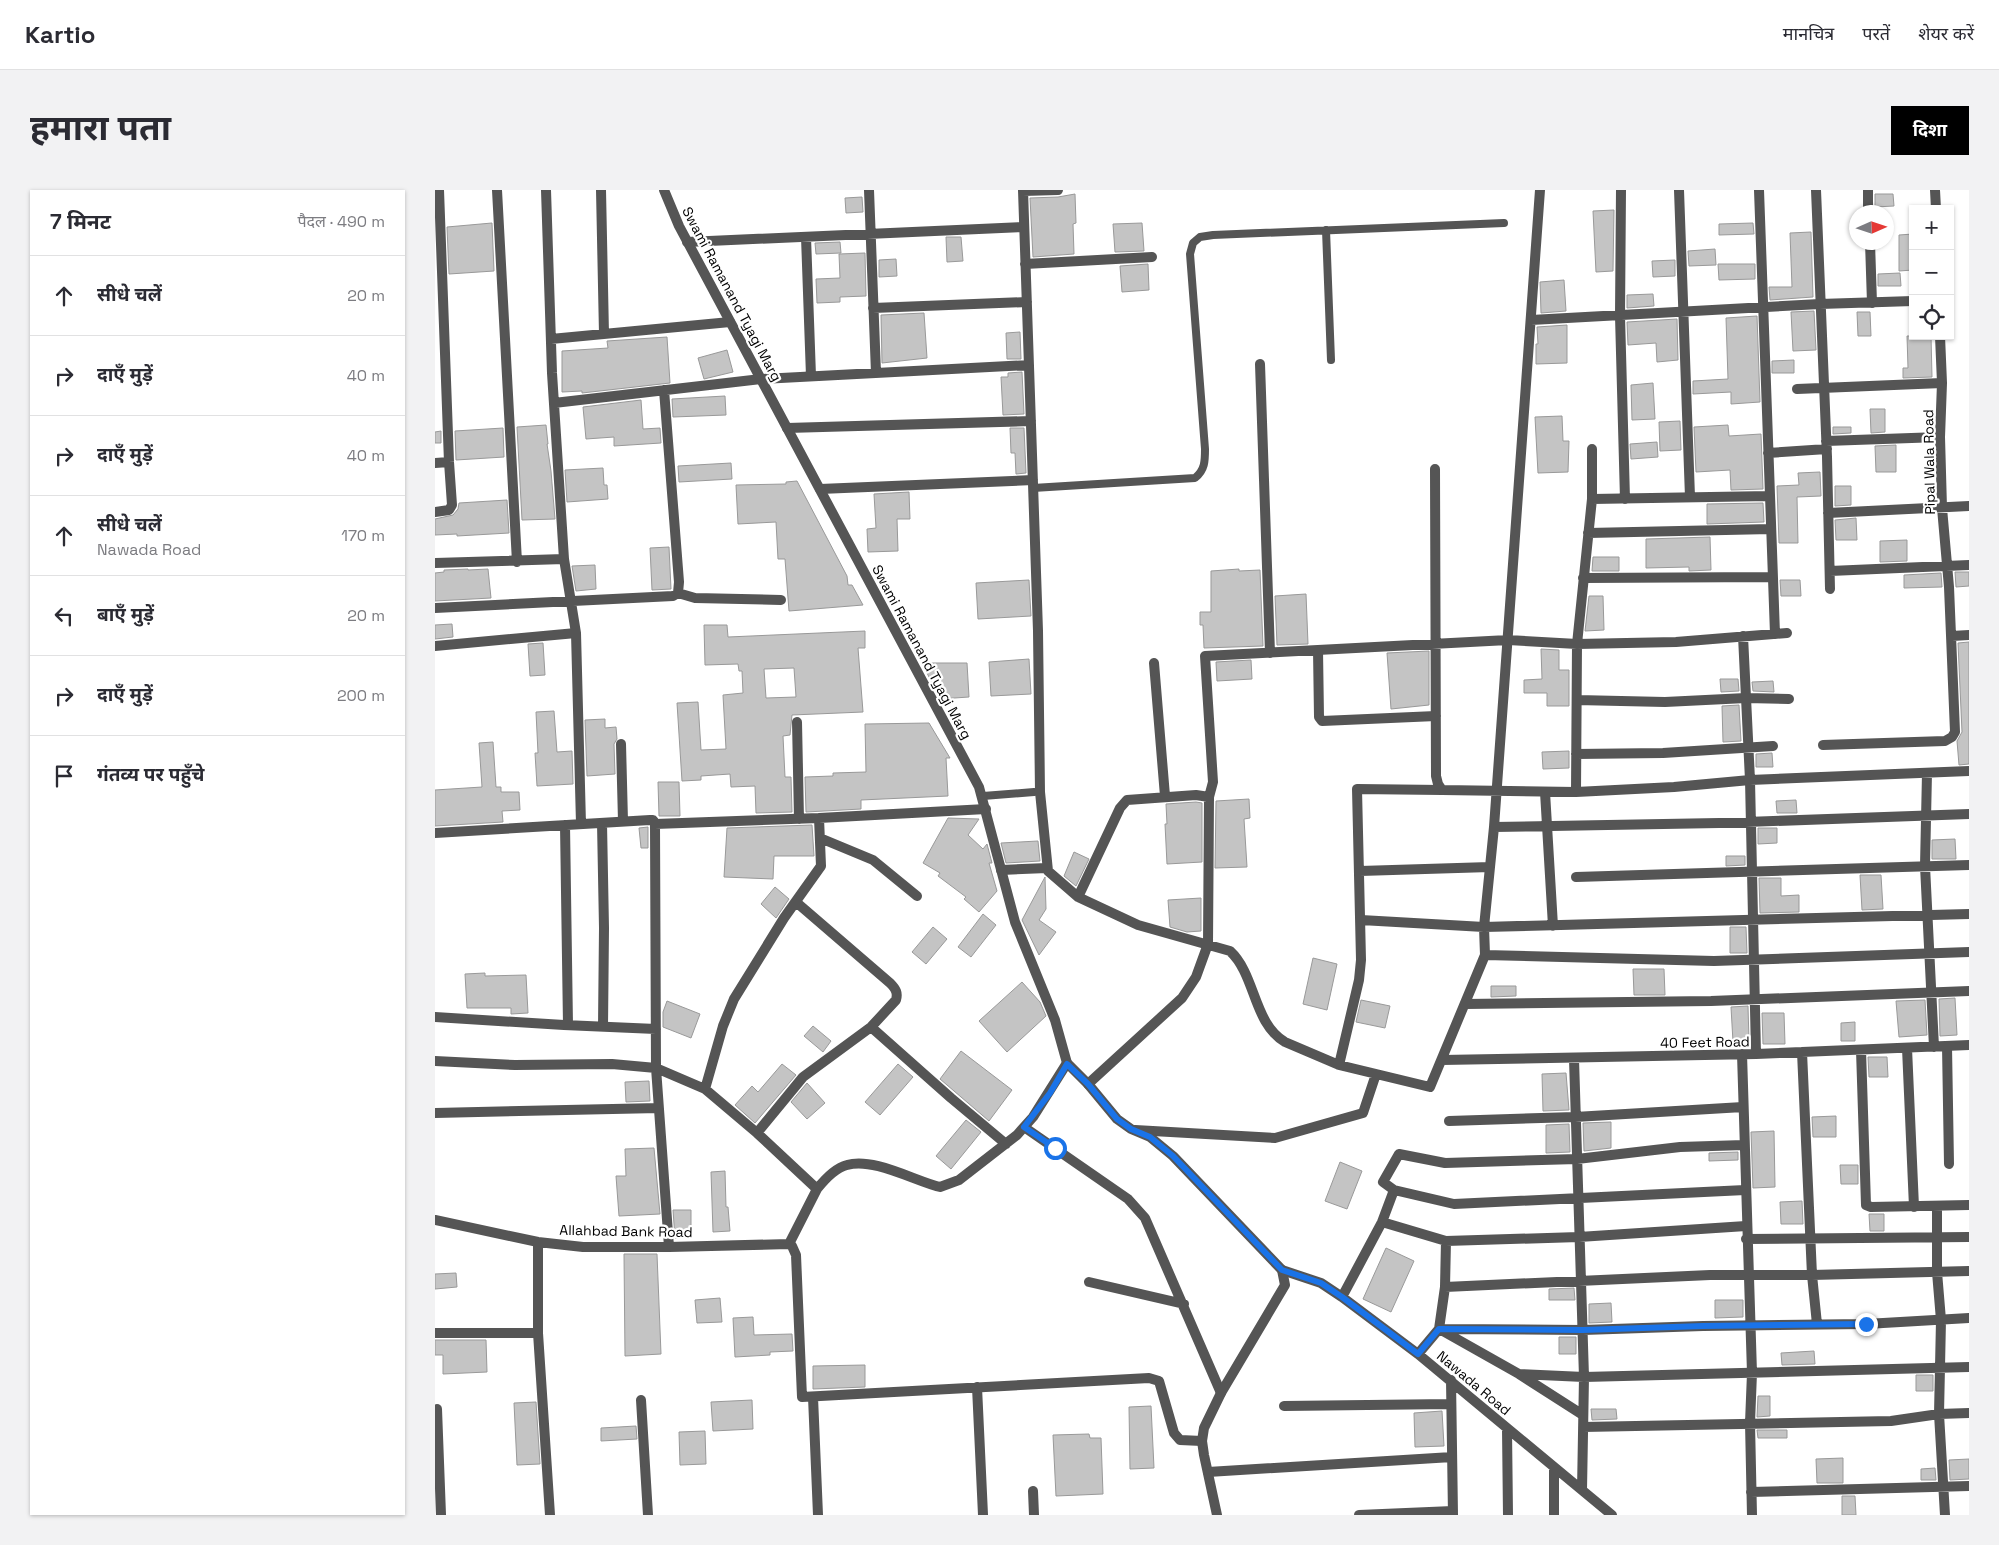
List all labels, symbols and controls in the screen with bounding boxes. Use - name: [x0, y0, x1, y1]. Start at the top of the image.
- text: Kartio: [25, 19, 95, 50]
- text: मानचित्र: [1783, 22, 1834, 45]
- text: परतें: [1862, 22, 1890, 45]
- text: शेयर करें: [1918, 22, 1974, 45]
- text: हमारा पता: [30, 106, 171, 150]
- button: दिशा: [1891, 106, 1969, 155]
- street label: Swami Ramanand Tyagi Marg: [678, 204, 786, 384]
- north arrow: [1849, 205, 1894, 250]
- map controls: [1909, 205, 1954, 340]
- button: +: [1909, 205, 1954, 250]
- text: 7 मिनट: [50, 208, 111, 235]
- text: पैदल · 490 m: [297, 211, 385, 232]
- button: −: [1909, 250, 1954, 295]
- icon: ahead: [50, 282, 78, 310]
- text: सीधे चलें: [97, 282, 162, 307]
- text: 20 m: [347, 285, 385, 306]
- button: locate: [1909, 295, 1954, 340]
- icon: right: [50, 362, 78, 390]
- text: दाएँ मुड़ें: [97, 362, 153, 387]
- text: 40 m: [347, 365, 385, 386]
- street label: Pipal Wala Road: [1919, 409, 1939, 515]
- icon: right: [50, 442, 78, 470]
- text: दाएँ मुड़ें: [97, 442, 153, 467]
- text: 40 m: [347, 445, 385, 466]
- text: सीधे चलें: [97, 512, 162, 537]
- icon: ahead: [50, 522, 78, 550]
- text: 170 m: [341, 525, 385, 546]
- text: Nawada Road: [97, 539, 201, 560]
- street label: Swami Ramanand Tyagi Marg: [868, 562, 976, 742]
- icon: left: [50, 602, 78, 630]
- text: बाएँ मुड़ें: [97, 602, 154, 627]
- text: 20 m: [347, 605, 385, 626]
- icon: right: [50, 682, 78, 710]
- text: दाएँ मुड़ें: [97, 682, 153, 707]
- text: 200 m: [337, 685, 385, 706]
- icon: arrive: [50, 762, 78, 790]
- text: गंतव्य पर पहुँचे: [97, 762, 204, 787]
- street label: 40 Feet Road: [1660, 1032, 1750, 1052]
- route start: [1044, 1137, 1067, 1160]
- street label: Allahbad Bank Road: [559, 1221, 693, 1241]
- route end: [1855, 1313, 1878, 1336]
- street label: Nawada Road: [1433, 1347, 1515, 1419]

